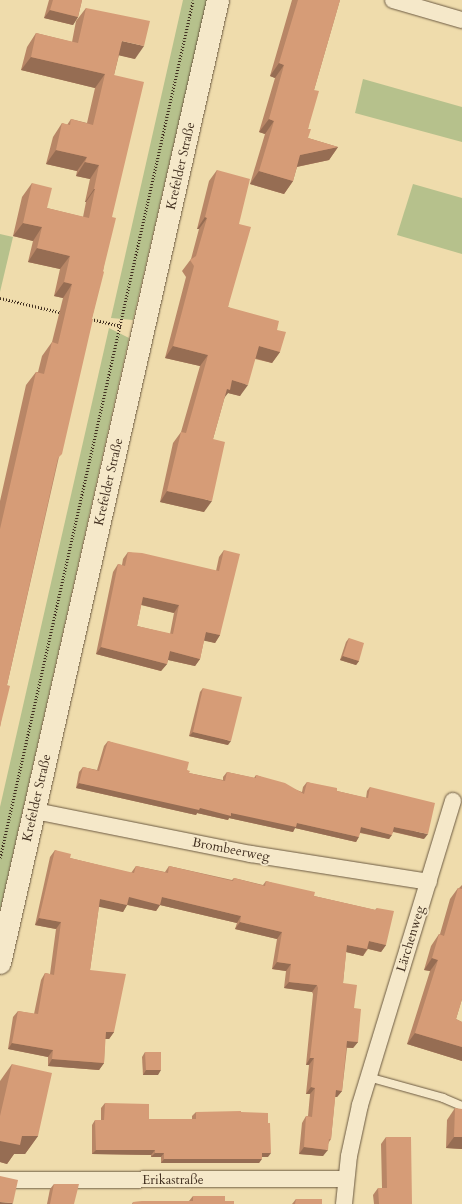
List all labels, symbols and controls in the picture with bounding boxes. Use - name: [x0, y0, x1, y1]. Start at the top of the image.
- street label: Krefelder Straße: [163, 121, 199, 211]
- street label: Krefelder Straße: [91, 437, 127, 527]
- street label: Krefelder Straße: [19, 753, 55, 843]
- street label: Brombeerweg: [191, 835, 271, 865]
- street label: Lärchenweg: [394, 904, 428, 974]
- street label: Erikastraße: [142, 1172, 204, 1188]

